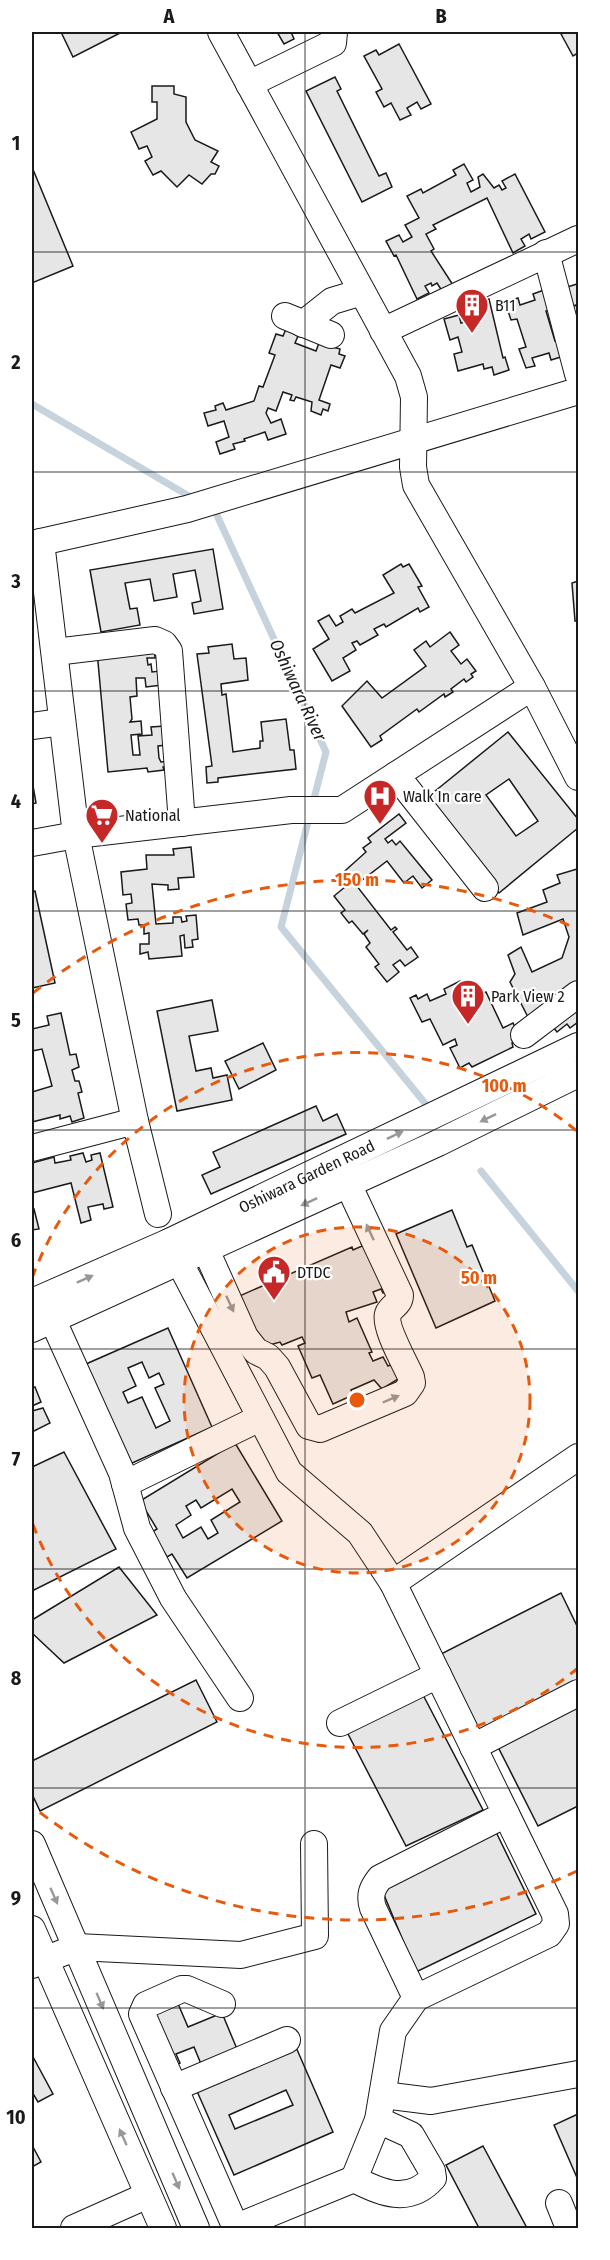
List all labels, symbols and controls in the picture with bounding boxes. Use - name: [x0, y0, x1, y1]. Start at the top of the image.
- text: A: [163, 4, 176, 28]
- text: B: [435, 4, 447, 28]
- text: 1: [12, 131, 20, 155]
- building icon: B11: [454, 287, 490, 334]
- place label: B11: [495, 296, 515, 315]
- text: 2: [10, 350, 21, 374]
- text: 3: [10, 569, 21, 593]
- water label: Oshiwara River: [265, 636, 332, 745]
- hospital icon: Walk In care: [362, 778, 398, 825]
- place label: Walk In care: [403, 787, 482, 806]
- text: 4: [11, 789, 21, 813]
- supermarket icon: National: [84, 797, 120, 844]
- place label: National: [125, 806, 181, 825]
- text: 150 m: [335, 869, 379, 891]
- building icon: Park View 2: [450, 978, 486, 1025]
- place label: Park View 2: [491, 987, 565, 1006]
- text: 5: [11, 1008, 21, 1032]
- text: 100 m: [482, 1075, 526, 1097]
- one-way arrow: [480, 1114, 497, 1123]
- one-way arrow: [387, 1131, 404, 1140]
- street label: Oshiwara Garden Road: [236, 1136, 378, 1217]
- one-way arrow: [300, 1198, 318, 1208]
- one-way arrow: [366, 1224, 375, 1241]
- text: 6: [11, 1228, 21, 1252]
- public building icon: DTDC: [256, 1254, 292, 1301]
- place label: DTDC: [297, 1263, 331, 1282]
- text: 50 m: [461, 1267, 497, 1289]
- one-way arrow: [76, 1274, 94, 1283]
- one-way arrow: [225, 1295, 234, 1312]
- centre of rings: [347, 1390, 367, 1410]
- one-way arrow: [382, 1394, 400, 1404]
- text: 7: [12, 1447, 21, 1471]
- text: 8: [11, 1666, 22, 1690]
- text: 9: [11, 1886, 21, 1910]
- one-way arrow: [50, 1887, 59, 1904]
- one-way arrow: [96, 1992, 105, 2010]
- text: 10: [6, 2105, 26, 2129]
- one-way arrow: [118, 2128, 127, 2145]
- one-way arrow: [171, 2172, 181, 2190]

